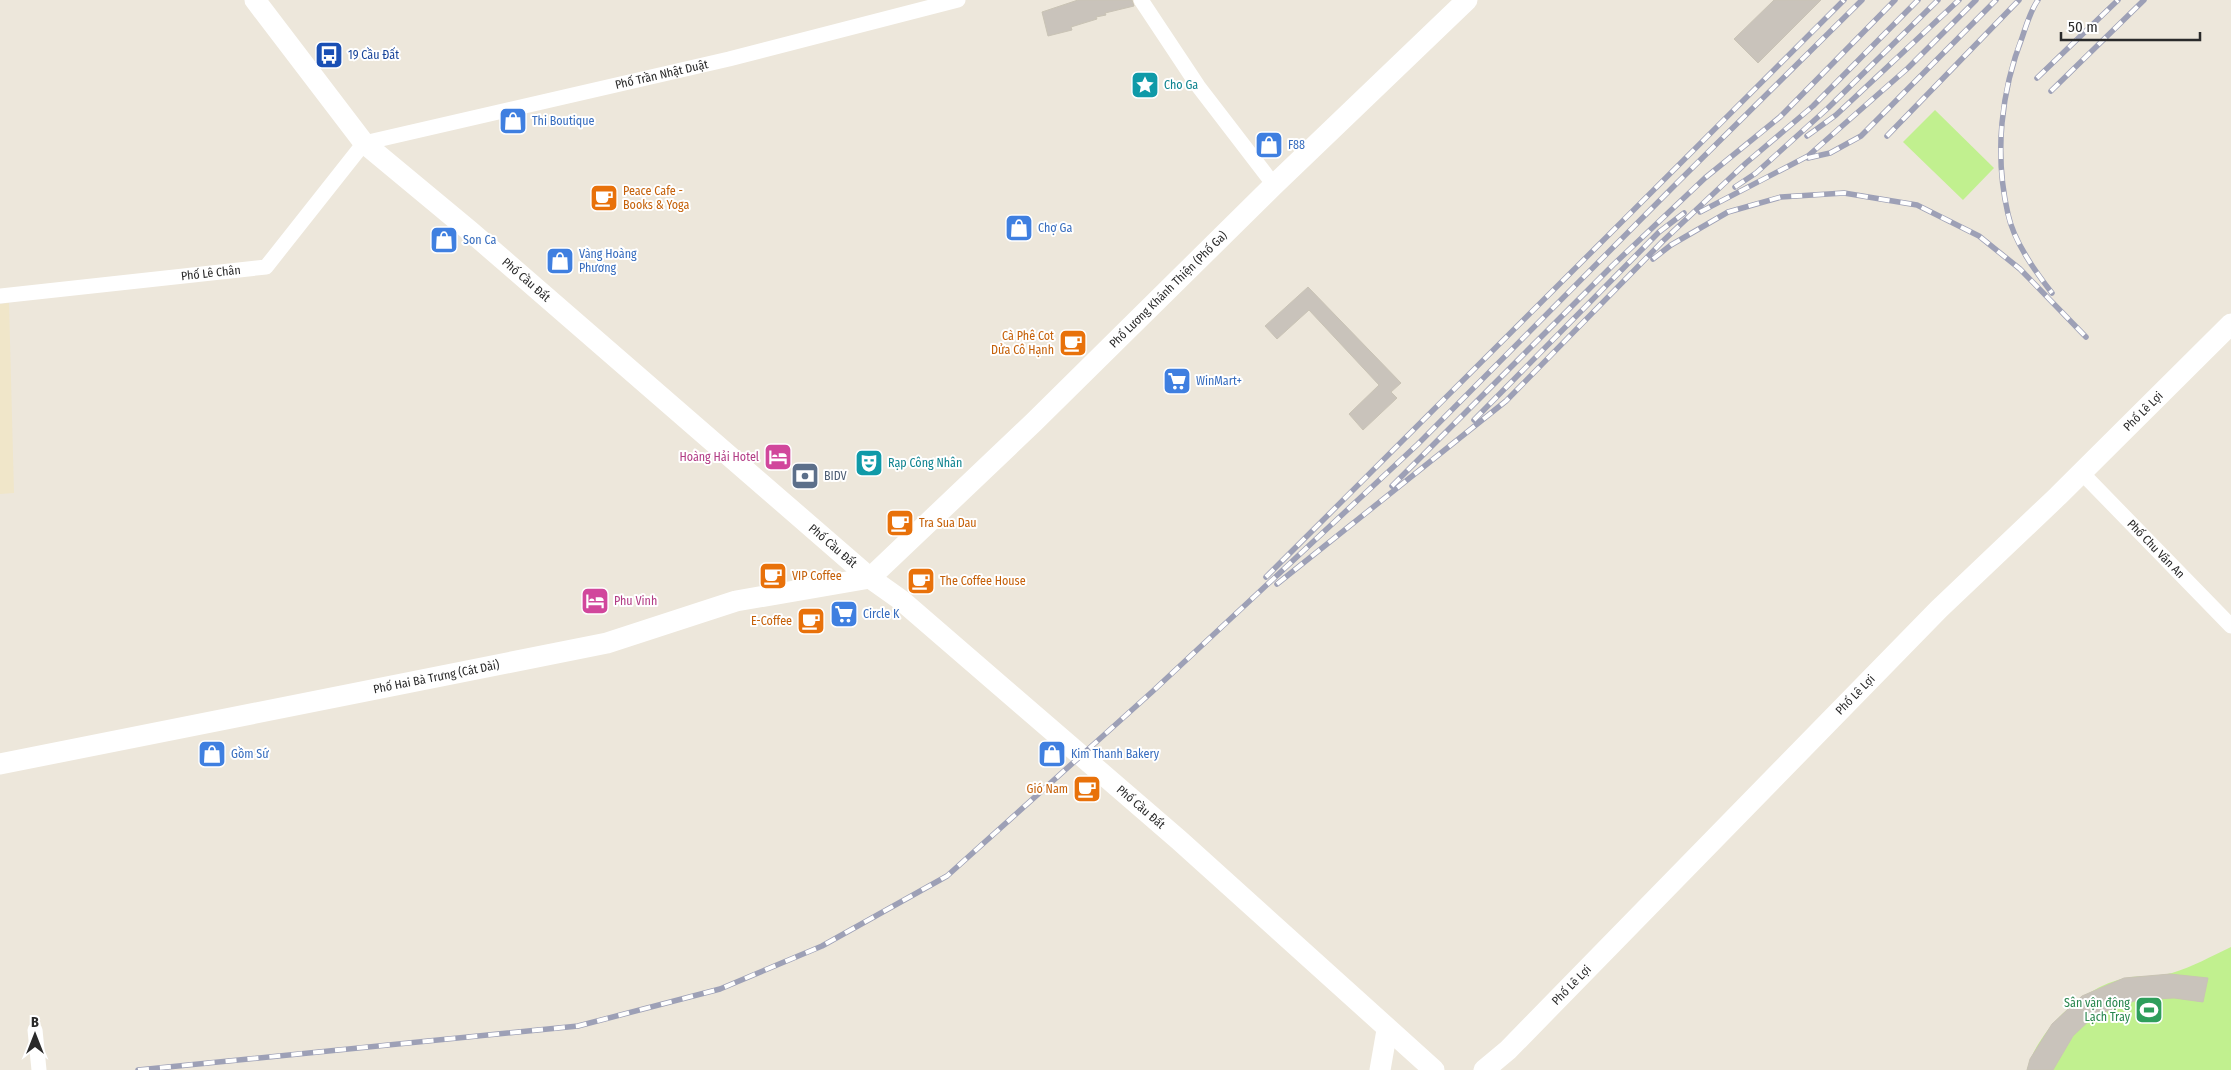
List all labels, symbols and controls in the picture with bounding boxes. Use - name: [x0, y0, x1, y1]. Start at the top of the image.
- scale bar: [2061, 10, 2200, 42]
- text: 50 m: [2068, 18, 2098, 36]
- bus stop icon: 19 Cầu Đất: [314, 40, 344, 70]
- place label: 19 Cầu Đất: [348, 47, 399, 62]
- street label: Phố Trần Nhật Duật: [614, 57, 709, 92]
- place icon: Cho Ga: [1130, 70, 1160, 100]
- place label: Cho Ga: [1164, 78, 1198, 92]
- shop icon: Thi Boutique: [498, 106, 528, 136]
- place label: Thi Boutique: [532, 114, 595, 128]
- shop icon: F88: [1254, 130, 1284, 160]
- place label: F88: [1288, 138, 1305, 152]
- cafe icon: Peace Cafe - Books & Yoga: [589, 183, 619, 213]
- place label: Peace Cafe - Books & Yoga: [623, 184, 689, 212]
- shop icon: Chợ Ga: [1004, 213, 1034, 243]
- place label: Chợ Ga: [1038, 221, 1073, 235]
- shop icon: Son Ca: [429, 225, 459, 255]
- street label: Phố Lương Khánh Thiện (Phố Ga): [1106, 228, 1230, 351]
- place label: Son Ca: [463, 233, 496, 247]
- shop icon: Vàng Hoàng Phương: [545, 246, 575, 276]
- place label: Vàng Hoàng Phương: [579, 247, 637, 275]
- street label: Phố Cầu Đất: [499, 255, 553, 305]
- street label: Phố Lê Chân: [180, 263, 241, 283]
- cafe icon: Cà Phê Cot Dửa Cô Hạnh: [1058, 328, 1088, 358]
- place label: Cà Phê Cot Dửa Cô Hạnh: [991, 329, 1054, 357]
- supermarket icon: WinMart+: [1162, 366, 1192, 396]
- place label: WinMart+: [1196, 374, 1242, 388]
- street label: Phố Lê Lợi: [2120, 389, 2166, 434]
- hotel icon: Hoàng Hải Hotel: [763, 442, 793, 472]
- theatre icon: Rạp Công Nhân: [854, 448, 884, 478]
- place label: Hoàng Hải Hotel: [679, 450, 759, 464]
- place label: Rạp Công Nhân: [888, 456, 962, 470]
- bank icon: BIDV: [790, 461, 820, 491]
- place label: BIDV: [824, 469, 848, 483]
- cafe icon: Tra Sua Dau: [885, 508, 915, 538]
- place label: Tra Sua Dau: [919, 516, 977, 530]
- street label: Phố Chu Văn An: [2124, 517, 2188, 581]
- street label: Phố Cầu Đất: [806, 521, 860, 571]
- cafe icon: VIP Coffee: [758, 561, 788, 591]
- cafe icon: The Coffee House: [906, 566, 936, 596]
- place label: VIP Coffee: [792, 569, 842, 583]
- place label: The Coffee House: [940, 574, 1026, 588]
- hotel icon: Phu Vinh: [580, 586, 610, 616]
- place label: Phu Vinh: [614, 594, 657, 608]
- supermarket icon: Circle K: [829, 599, 859, 629]
- cafe icon: E-Coffee: [796, 606, 826, 636]
- place label: Circle K: [863, 607, 900, 621]
- place label: E-Coffee: [751, 614, 792, 628]
- street label: Phố Hai Bà Trưng (Cát Dài): [372, 658, 501, 696]
- street label: Phố Lê Lợi: [1833, 672, 1878, 717]
- shop icon: Gồm Sứ: [197, 739, 227, 769]
- shop icon: Kim Thanh Bakery: [1037, 739, 1067, 769]
- place label: Gồm Sứ: [231, 746, 269, 761]
- place label: Kim Thanh Bakery: [1071, 747, 1160, 761]
- cafe icon: Gió Nam: [1072, 774, 1102, 804]
- place label: Gió Nam: [1027, 782, 1068, 796]
- street label: Phố Cầu Đất: [1114, 782, 1168, 832]
- street label: Phố Lê Lợi: [1549, 962, 1594, 1008]
- sports icon: Sân vận động Lạch Tray: [2134, 995, 2164, 1025]
- place label: Sân vận động Lạch Tray: [2064, 996, 2131, 1024]
- north arrow: [10, 1010, 60, 1060]
- text: B: [31, 1014, 39, 1031]

